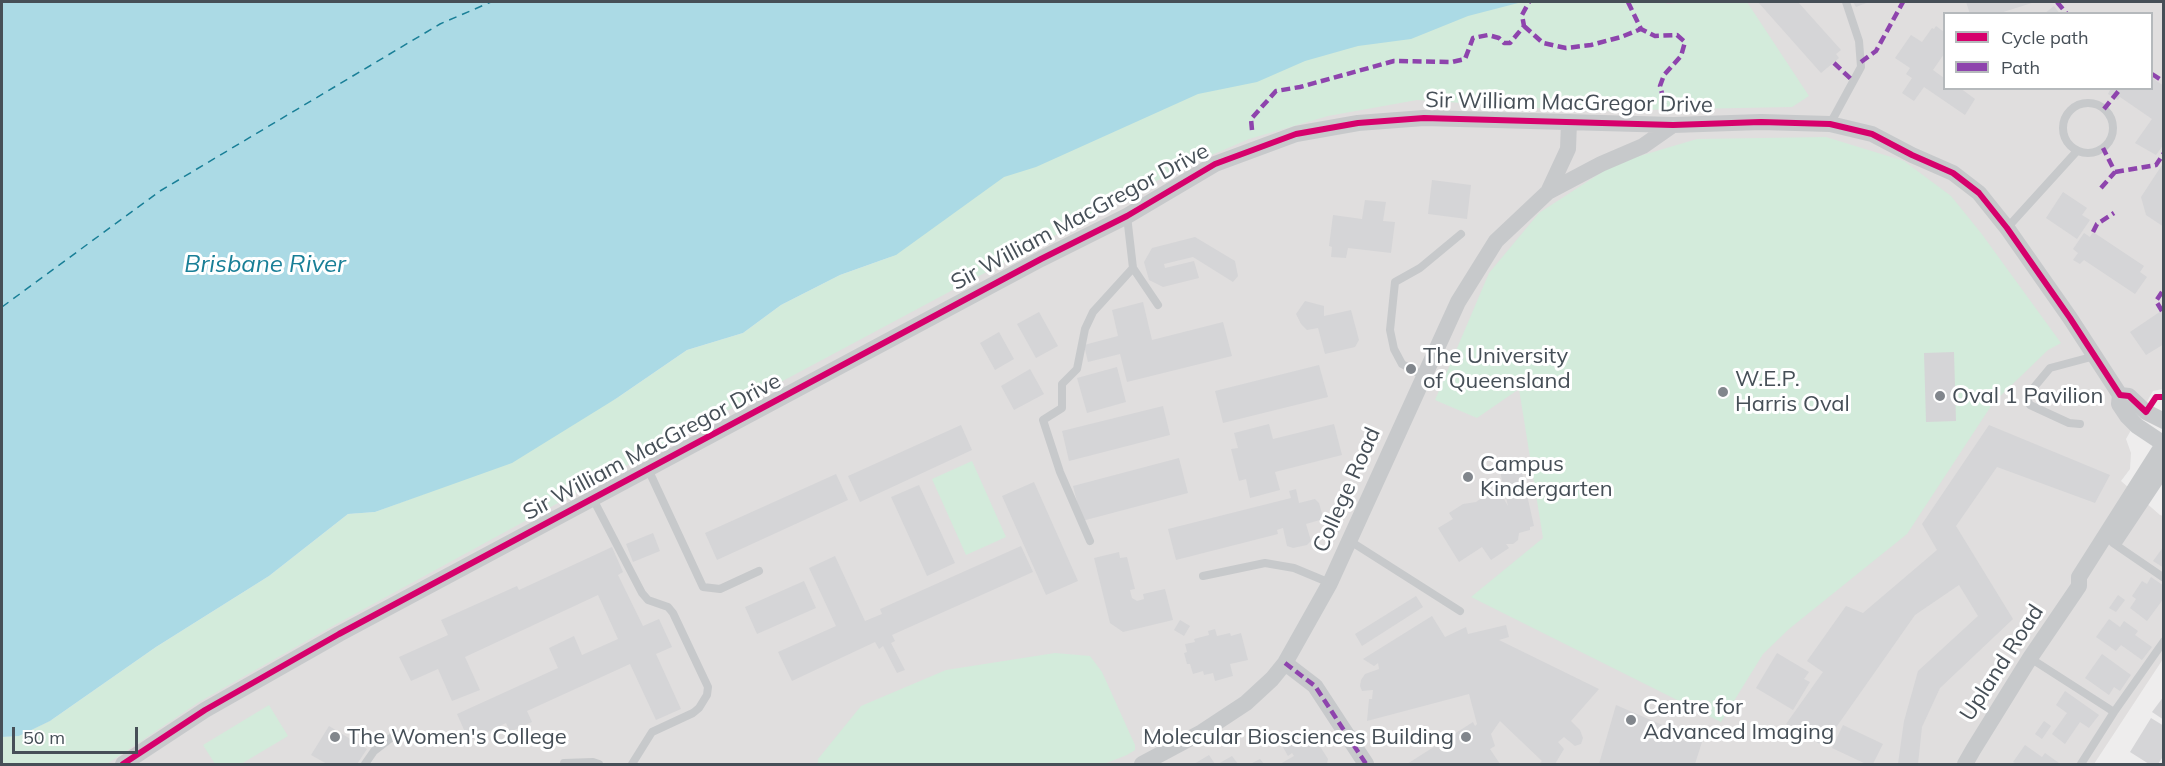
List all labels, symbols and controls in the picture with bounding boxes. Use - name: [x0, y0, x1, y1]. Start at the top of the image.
- legend: [1943, 12, 2153, 90]
- text: Cycle path: [2001, 26, 2088, 49]
- text: Path: [2001, 56, 2040, 79]
- street label: Sir William MacGregor Drive: [1425, 87, 1713, 119]
- street label: Sir William MacGregor Drive: [947, 138, 1213, 296]
- water label: Brisbane River: [184, 251, 346, 279]
- place label: The University of Queensland: [1423, 343, 1571, 394]
- marker: The University of Queensland: [1404, 362, 1418, 376]
- place label: W.E.P. Harris Oval: [1735, 366, 1850, 418]
- street label: Sir William MacGregor Drive: [519, 368, 785, 526]
- place label: Oval 1 Pavilion: [1952, 383, 2103, 409]
- marker: W.E.P. Harris Oval: [1716, 385, 1730, 399]
- marker: Oval 1 Pavilion: [1933, 389, 1947, 403]
- street label: College Road: [1308, 423, 1386, 557]
- place label: Campus Kindergarten: [1480, 451, 1613, 502]
- marker: Campus Kindergarten: [1461, 470, 1475, 484]
- street label: Upland Road: [1955, 600, 2049, 726]
- place label: Centre for Advanced Imaging: [1643, 694, 1834, 746]
- marker: Centre for Advanced Imaging: [1624, 713, 1638, 727]
- scale bar: [15, 715, 141, 753]
- place label: The Women's College: [347, 724, 567, 750]
- place label: Molecular Biosciences Building: [1143, 724, 1454, 750]
- text: 50 m: [23, 726, 65, 749]
- marker: The Women's College: [328, 730, 342, 744]
- marker: Molecular Biosciences Building: [1459, 730, 1473, 744]

